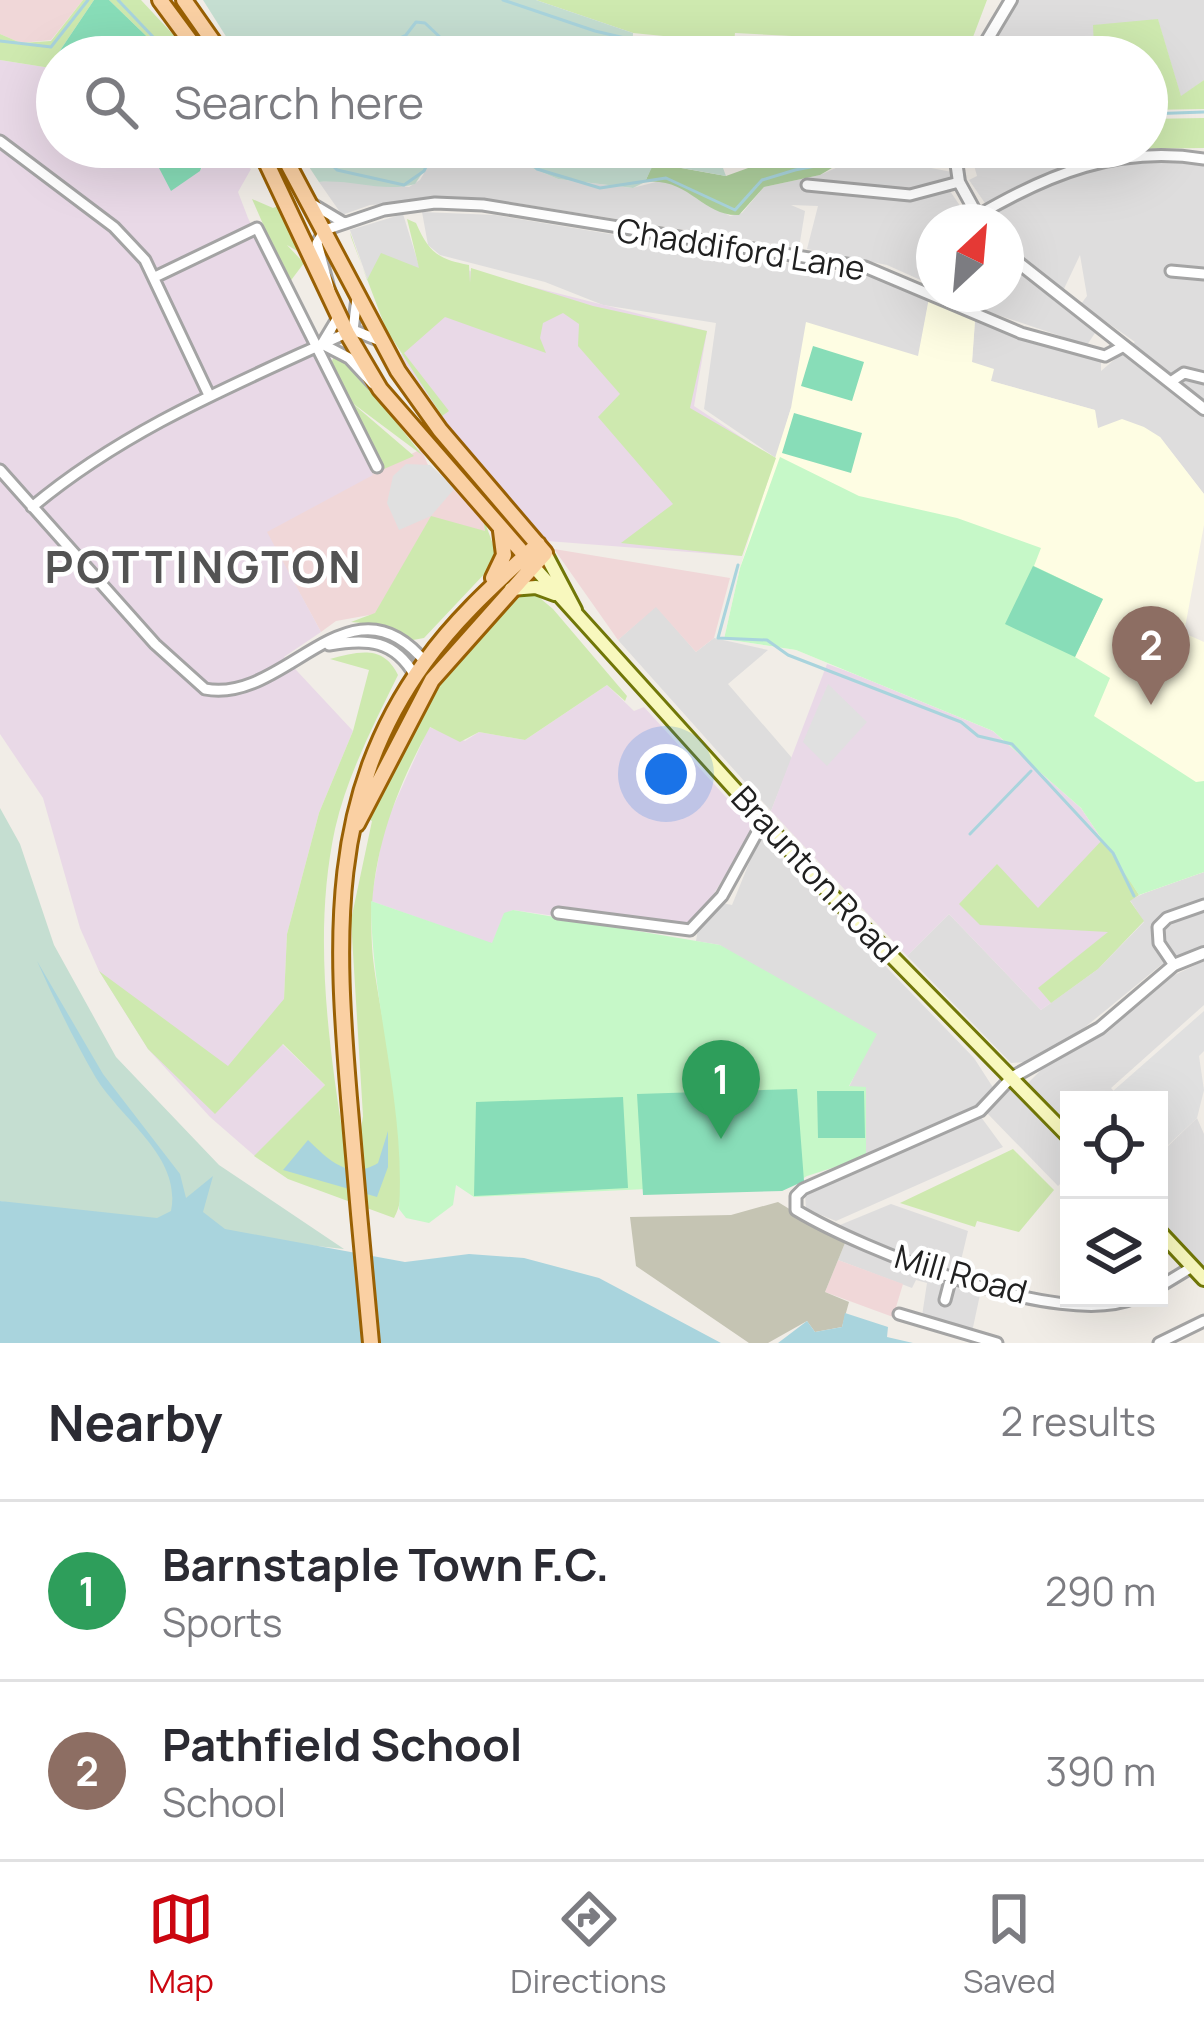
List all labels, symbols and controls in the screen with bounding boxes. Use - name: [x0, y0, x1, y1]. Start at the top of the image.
- search box: [36, 36, 1168, 168]
- icon: search: [78, 69, 144, 135]
- text: Search here: [174, 71, 424, 133]
- north arrow: [916, 204, 1024, 312]
- street label: Chaddiford Lane: [614, 207, 868, 290]
- district label: POTTINGTON: [44, 535, 364, 597]
- pin: 2: [1112, 606, 1190, 705]
- your location: [636, 744, 696, 804]
- street label: Braunton Road: [722, 776, 909, 971]
- pin: 1: [682, 1040, 760, 1139]
- map controls: [1060, 1091, 1168, 1307]
- button: locate: [1060, 1091, 1168, 1199]
- button: layers: [1060, 1199, 1168, 1307]
- street label: Mill Road: [890, 1233, 1033, 1314]
- text: Nearby: [48, 1387, 223, 1456]
- text: 2 results: [1001, 1394, 1156, 1448]
- text: Barnstaple Town F.C.: [162, 1533, 609, 1595]
- text: 1: [78, 1564, 96, 1618]
- text: 290 m: [1045, 1564, 1156, 1618]
- text: Sports: [162, 1595, 282, 1649]
- text: Pathfield School: [162, 1713, 522, 1775]
- text: 2: [75, 1744, 99, 1798]
- text: 390 m: [1046, 1744, 1156, 1798]
- text: School: [162, 1775, 286, 1829]
- tab: Map: [148, 1886, 214, 2003]
- tab: Directions: [510, 1886, 667, 2003]
- tab: Saved: [963, 1886, 1056, 2003]

